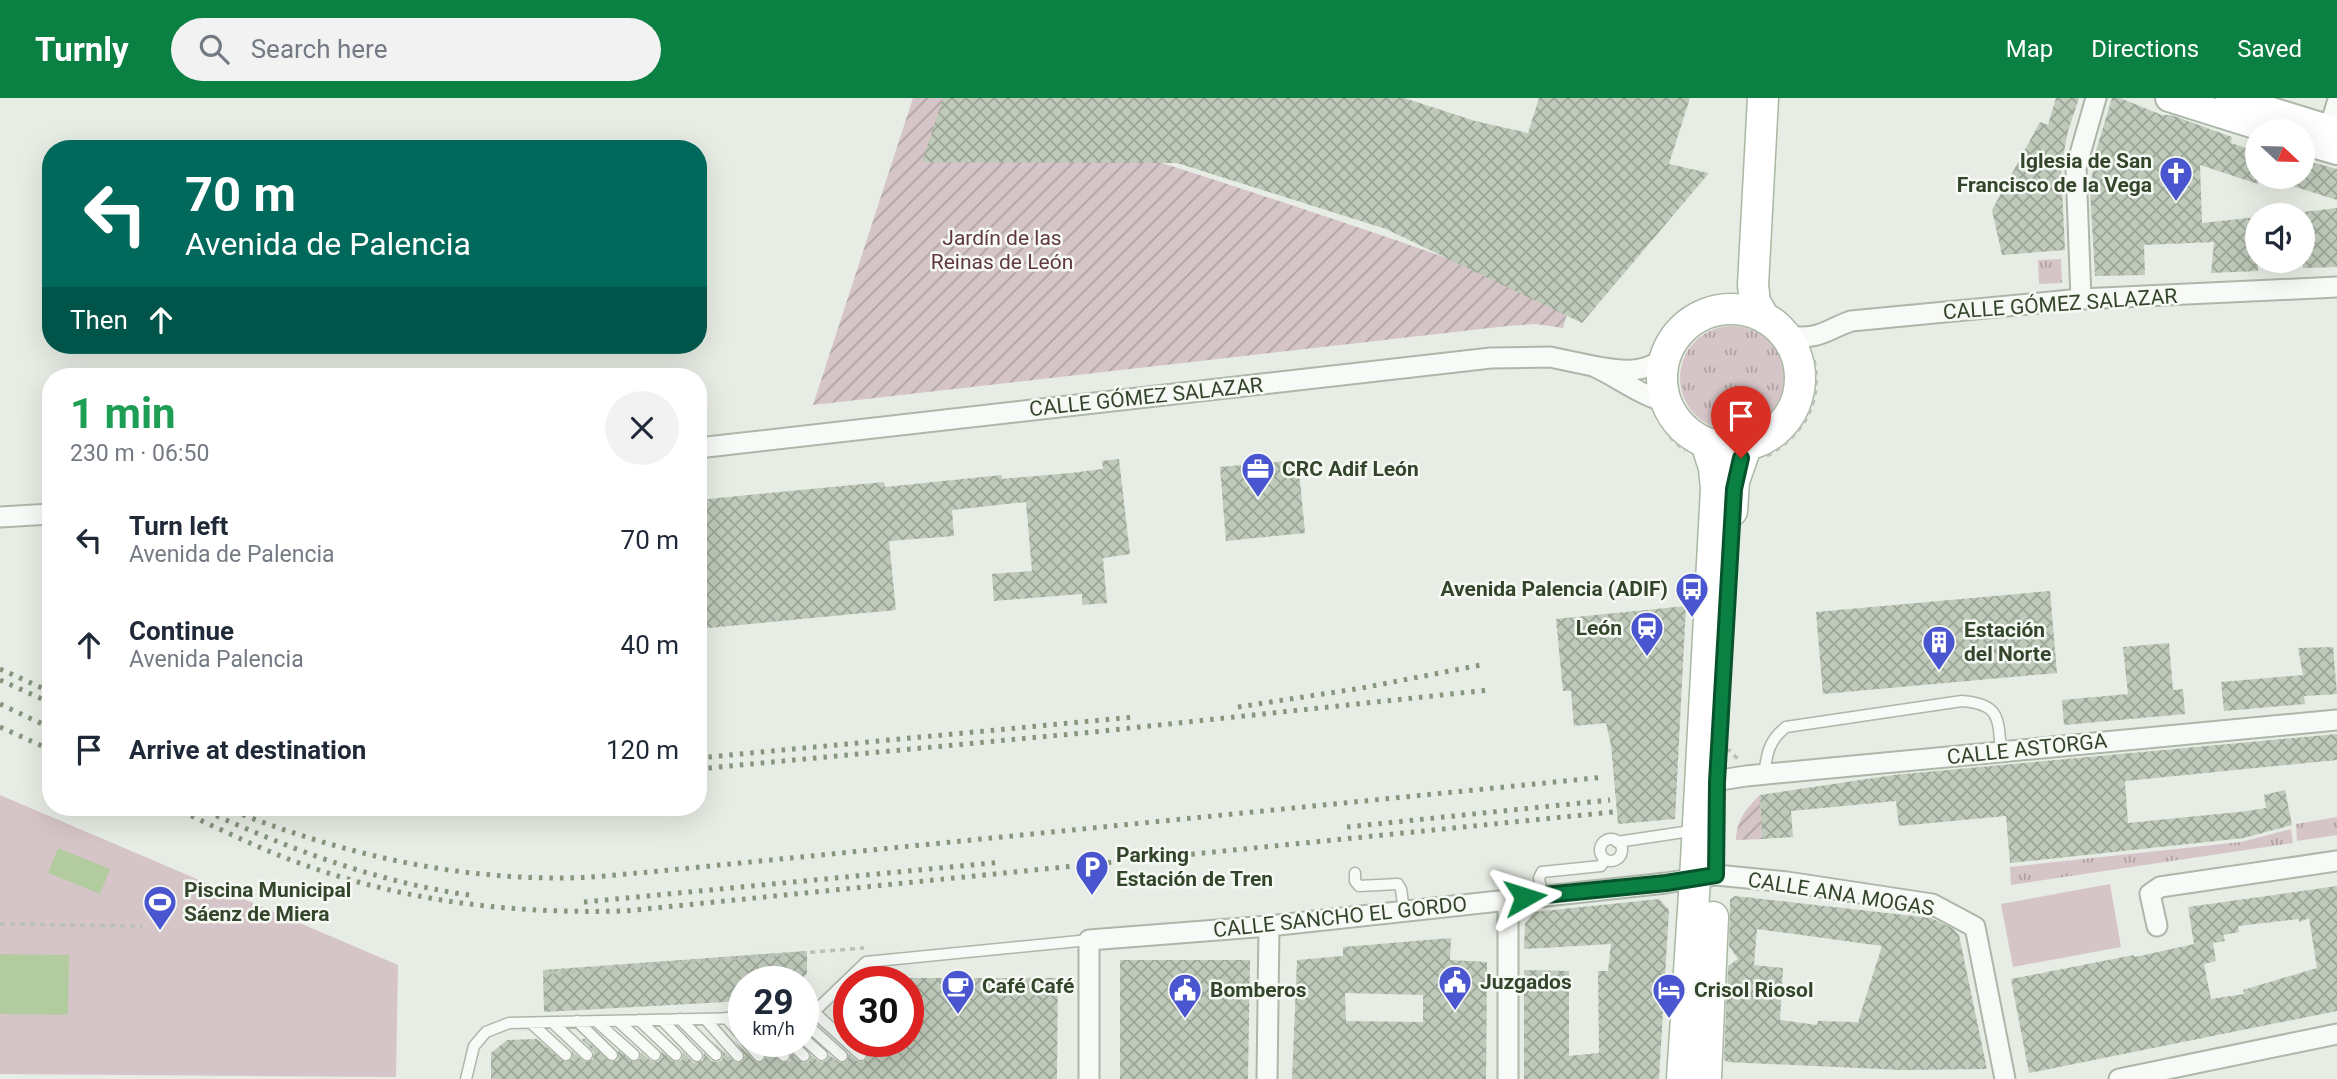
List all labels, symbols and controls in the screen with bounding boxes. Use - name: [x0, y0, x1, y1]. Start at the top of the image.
- search box: [171, 18, 661, 81]
- text: Turnly: [35, 30, 129, 69]
- icon: search: [195, 30, 233, 68]
- text: Search here: [251, 34, 387, 64]
- text: Map: [2006, 35, 2053, 63]
- text: Directions: [2091, 35, 2199, 63]
- text: Saved: [2237, 35, 2302, 63]
- north arrow: [2245, 119, 2315, 189]
- map controls: [2245, 119, 2315, 273]
- place label: Iglesia de San Francisco de la Vega: [1957, 149, 2152, 197]
- church icon: Iglesia de San Francisco de la Vega: [2157, 154, 2195, 203]
- text: 70 m: [185, 166, 296, 223]
- icon: left: [70, 168, 161, 259]
- button: sound: [2245, 203, 2315, 273]
- text: Avenida de Palencia: [185, 225, 471, 263]
- park label: Jardín de las Reinas de León: [931, 226, 1073, 274]
- street label: CALLE GÓMEZ SALAZAR: [1942, 284, 2178, 324]
- icon: ahead: [142, 301, 180, 339]
- text: Then: [70, 305, 128, 335]
- street label: CALLE GÓMEZ SALAZAR: [1028, 373, 1264, 421]
- pin: [1711, 386, 1771, 458]
- text: 1 min: [70, 389, 176, 438]
- button: close: [605, 391, 679, 465]
- icon: arrive: [1722, 397, 1760, 435]
- text: 230 m · 06:50: [70, 440, 209, 467]
- office icon: CRC Adif León: [1239, 450, 1277, 499]
- place label: CRC Adif León: [1282, 457, 1419, 481]
- text: Turn left: [129, 511, 228, 541]
- icon: left: [70, 521, 108, 559]
- text: 70 m: [621, 525, 679, 555]
- text: Avenida de Palencia: [129, 541, 335, 568]
- bus stop icon: Avenida Palencia (ADIF): [1673, 570, 1711, 619]
- place label: Avenida Palencia (ADIF): [1441, 577, 1668, 601]
- station icon: León: [1628, 609, 1666, 658]
- text: Continue: [129, 616, 234, 646]
- place label: León: [1576, 616, 1622, 640]
- place label: Estación del Norte: [1964, 618, 2051, 666]
- building icon: Estación del Norte: [1920, 623, 1958, 672]
- icon: ahead: [70, 626, 108, 664]
- text: 40 m: [621, 630, 679, 660]
- text: Avenida Palencia: [129, 646, 304, 673]
- street label: CALLE ASTORGA: [1946, 729, 2109, 769]
- icon: arrive: [70, 731, 108, 769]
- text: Arrive at destination: [129, 735, 366, 765]
- text: 120 m: [606, 735, 679, 765]
- place label: Parking Estación de Tren: [1116, 843, 1273, 891]
- parking icon: Parking Estación de Tren: [1073, 848, 1111, 897]
- position arrow: [1488, 860, 1562, 934]
- street label: CALLE ANA MOGAS: [1746, 867, 1936, 921]
- place label: Piscina Municipal Sáenz de Miera: [184, 878, 351, 926]
- sports icon: Piscina Municipal Sáenz de Miera: [141, 883, 179, 932]
- street label: CALLE SANCHO EL GORDO: [1212, 892, 1468, 942]
- public building icon: Juzgados: [1436, 963, 1474, 1012]
- speed limit sign: 30: [833, 966, 924, 1057]
- cafe icon: Café Café: [939, 967, 977, 1016]
- place label: Juzgados: [1480, 970, 1572, 994]
- public building icon: Bomberos: [1166, 971, 1204, 1020]
- hotel icon: Crisol Riosol: [1650, 971, 1688, 1020]
- place label: Café Café: [982, 974, 1074, 998]
- place label: Bomberos: [1210, 978, 1307, 1002]
- place label: Crisol Riosol: [1694, 978, 1813, 1002]
- text: 29: [753, 982, 794, 1023]
- text: km/h: [752, 1018, 795, 1039]

